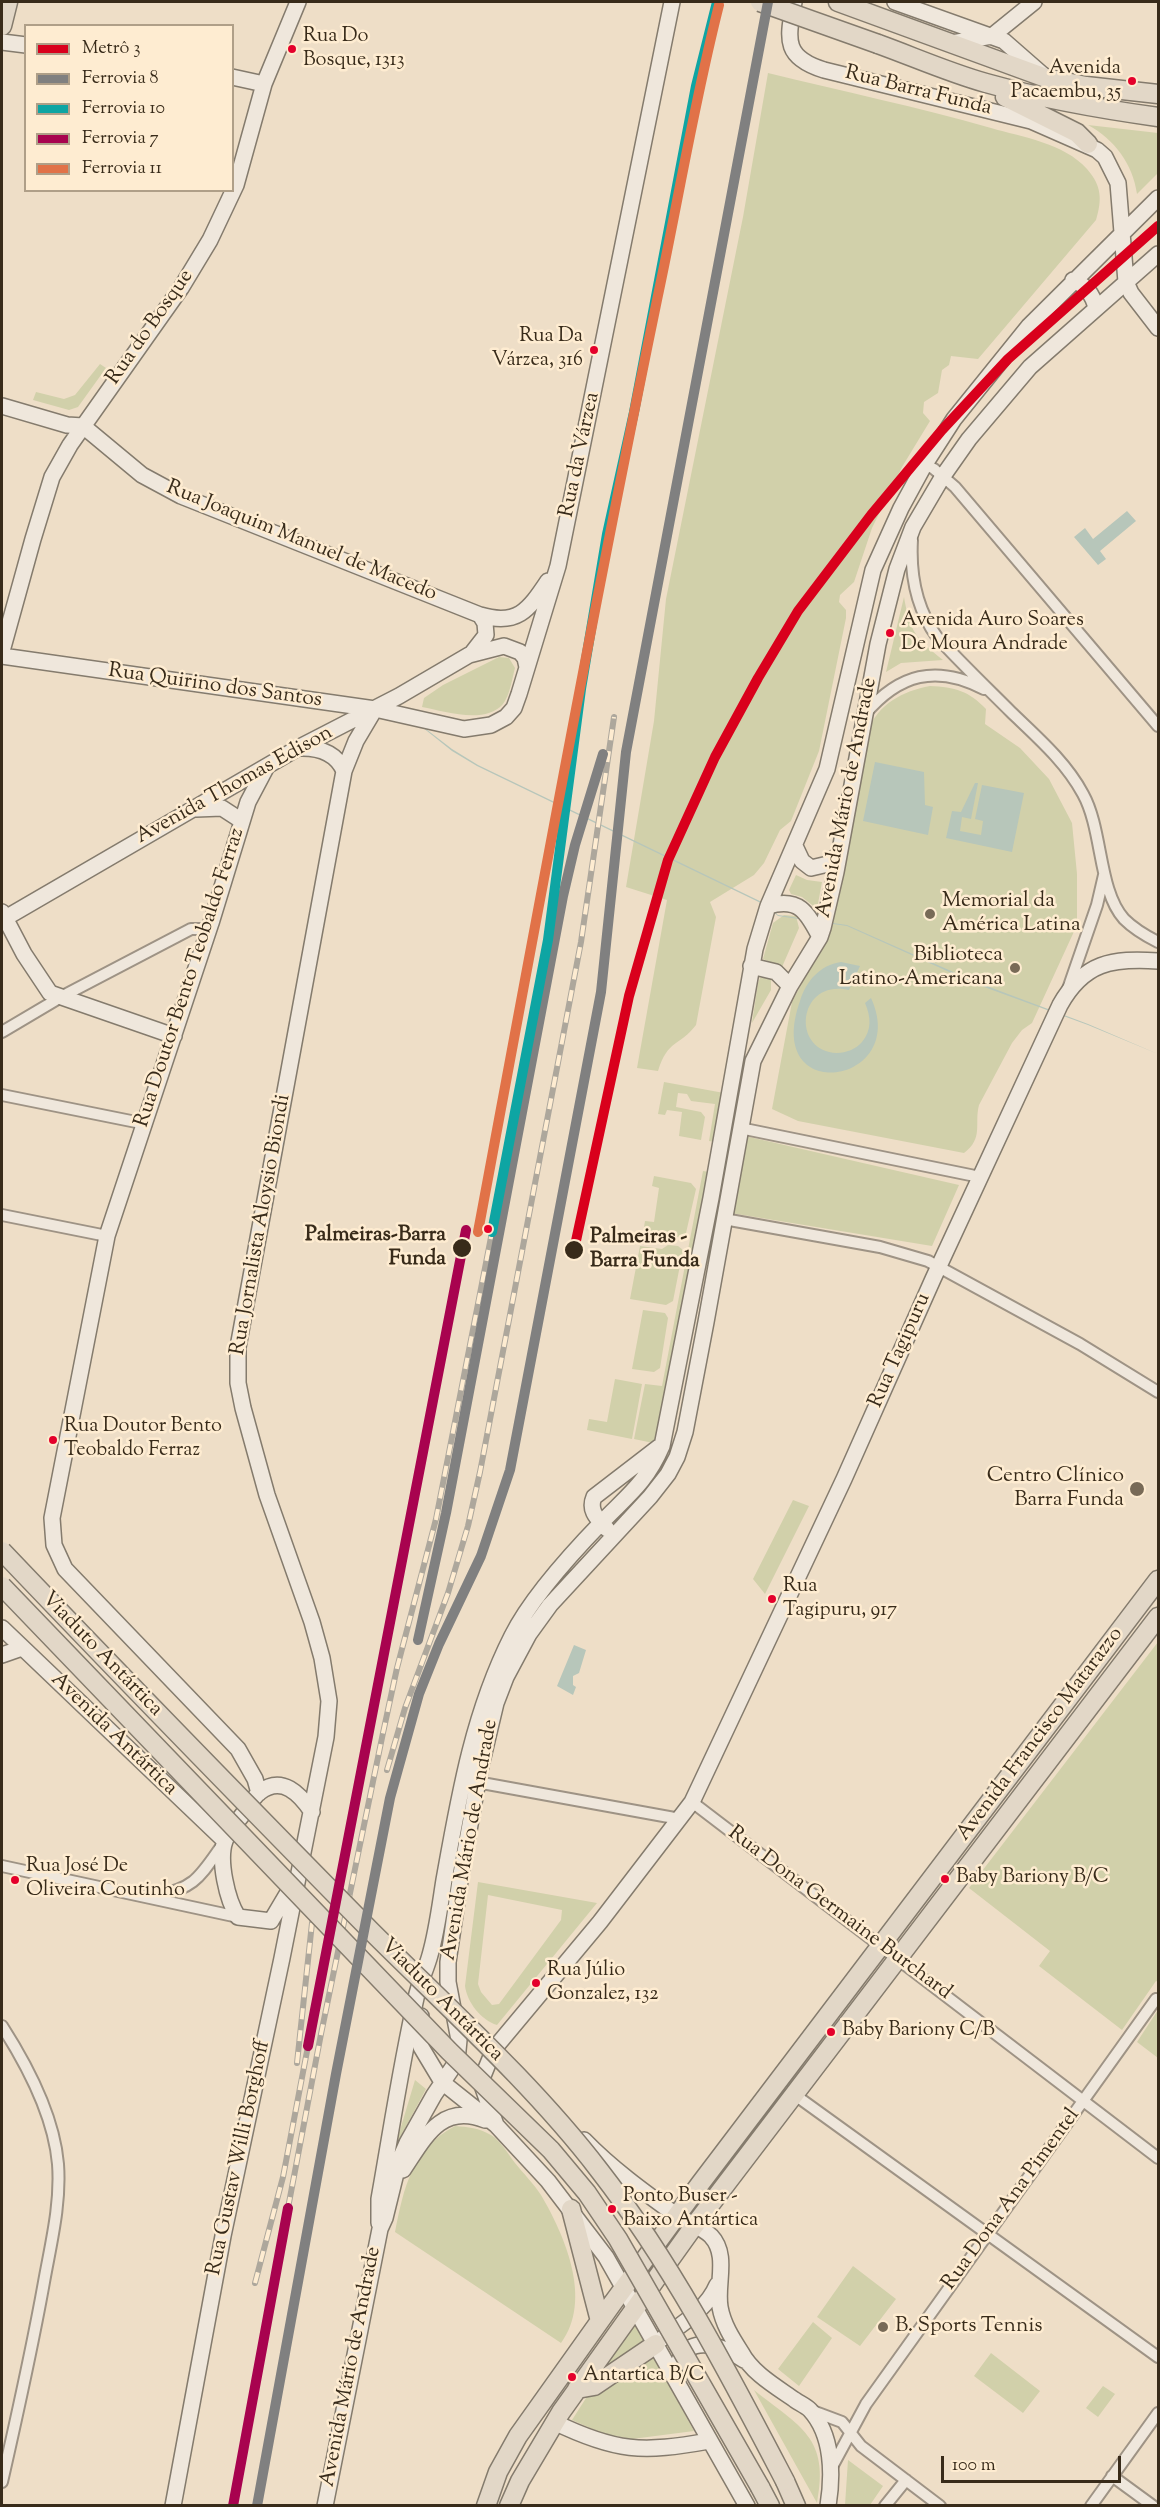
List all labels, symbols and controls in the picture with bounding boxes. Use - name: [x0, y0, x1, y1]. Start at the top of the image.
- legend: [24, 24, 234, 192]
- place label: Rua Do Bosque, 1313: [303, 26, 405, 73]
- text: Metrô 3: [82, 36, 140, 62]
- marker: Rua Do Bosque, 1313: [286, 43, 298, 55]
- place label: Avenida Pacaembu, 35: [1011, 58, 1121, 105]
- street label: Rua Barra Funda: [842, 62, 994, 122]
- text: Ferrovia 8: [82, 66, 159, 92]
- marker: Avenida Pacaembu, 35: [1126, 75, 1138, 87]
- text: Ferrovia 10: [82, 96, 165, 122]
- text: Ferrovia 7: [82, 126, 159, 152]
- text: Ferrovia 11: [82, 156, 162, 182]
- street label: Rua do Bosque: [102, 266, 200, 390]
- place label: Rua Da Várzea, 316: [491, 326, 583, 373]
- marker: Rua Da Várzea, 316: [588, 344, 600, 356]
- street label: Rua da Várzea: [555, 390, 607, 520]
- street label: Rua Joaquim Manuel de Macedo: [162, 476, 440, 608]
- place label: Avenida Auro Soares De Moura Andrade: [901, 610, 1084, 657]
- marker: Avenida Auro Soares De Moura Andrade: [884, 627, 896, 639]
- street label: Rua Quirino dos Santos: [107, 660, 323, 714]
- street label: Avenida Mário de Andrade: [812, 676, 884, 920]
- street label: Avenida Thomas Edison: [132, 721, 338, 851]
- street label: Rua Doutor Bento Teobaldo Ferraz: [131, 825, 251, 1131]
- place label: Memorial da América Latina: [942, 889, 1081, 939]
- marker: Memorial da América Latina: [923, 907, 937, 921]
- place label: Biblioteca Latino-Americana: [839, 943, 1003, 993]
- marker: Biblioteca Latino-Americana: [1008, 961, 1022, 975]
- street label: Rua Jornalista Aloysio Biondi: [227, 1093, 297, 1357]
- place label: Palmeiras-Barra Funda: [305, 1223, 446, 1273]
- unlabelled marker: [482, 1223, 494, 1235]
- place label: Palmeiras - Barra Funda: [590, 1225, 700, 1275]
- marker: Palmeiras-Barra Funda: [451, 1237, 473, 1259]
- marker: Palmeiras - Barra Funda: [563, 1239, 585, 1261]
- street label: Rua Tagipuru: [865, 1290, 937, 1412]
- place label: Rua Doutor Bento Teobaldo Ferraz: [64, 1416, 222, 1463]
- marker: Rua Doutor Bento Teobaldo Ferraz: [47, 1434, 59, 1446]
- place label: Centro Clínico Barra Funda: [987, 1464, 1124, 1514]
- marker: Centro Clínico Barra Funda: [1128, 1480, 1146, 1498]
- place label: Rua Tagipuru, 917: [783, 1576, 897, 1623]
- street label: Viaduto Antártica: [35, 1587, 167, 1723]
- marker: Rua Tagipuru, 917: [766, 1593, 778, 1605]
- street label: Avenida Francisco Matarazzo: [952, 1623, 1130, 1847]
- street label: Avenida Antártica: [44, 1668, 182, 1802]
- street label: Avenida Mário de Andrade: [437, 1718, 505, 1962]
- street label: Rua Dona Germaine Burchard: [722, 1822, 956, 2006]
- place label: Rua José De Oliveira Coutinho: [26, 1856, 185, 1903]
- place label: Baby Bariony B/C: [956, 1867, 1109, 1891]
- marker: Baby Bariony B/C: [939, 1873, 951, 1885]
- marker: Rua José De Oliveira Coutinho: [9, 1874, 21, 1886]
- street label: Viaduto Antártica: [374, 1934, 508, 2068]
- place label: Rua Júlio Gonzalez, 132: [547, 1960, 659, 2007]
- marker: Rua Júlio Gonzalez, 132: [530, 1977, 542, 1989]
- place label: Baby Bariony C/B: [842, 2020, 995, 2044]
- marker: Baby Bariony C/B: [825, 2026, 837, 2038]
- street label: Rua Gustav Willi Borghoff: [203, 2038, 277, 2278]
- street label: Rua Dona Ana Pimentel: [938, 2104, 1086, 2296]
- place label: Ponto Buser - Baixo Antártica: [623, 2186, 758, 2233]
- marker: Ponto Buser - Baixo Antártica: [606, 2203, 618, 2215]
- street label: Avenida Mário de Andrade: [316, 2245, 388, 2489]
- place label: B. Sports Tennis: [895, 2314, 1043, 2340]
- marker: B. Sports Tennis: [876, 2320, 890, 2334]
- place label: Antartica B/C: [583, 2365, 705, 2389]
- marker: Antartica B/C: [566, 2371, 578, 2383]
- scale bar: [944, 2444, 1124, 2482]
- text: 100 m: [952, 2453, 996, 2479]

